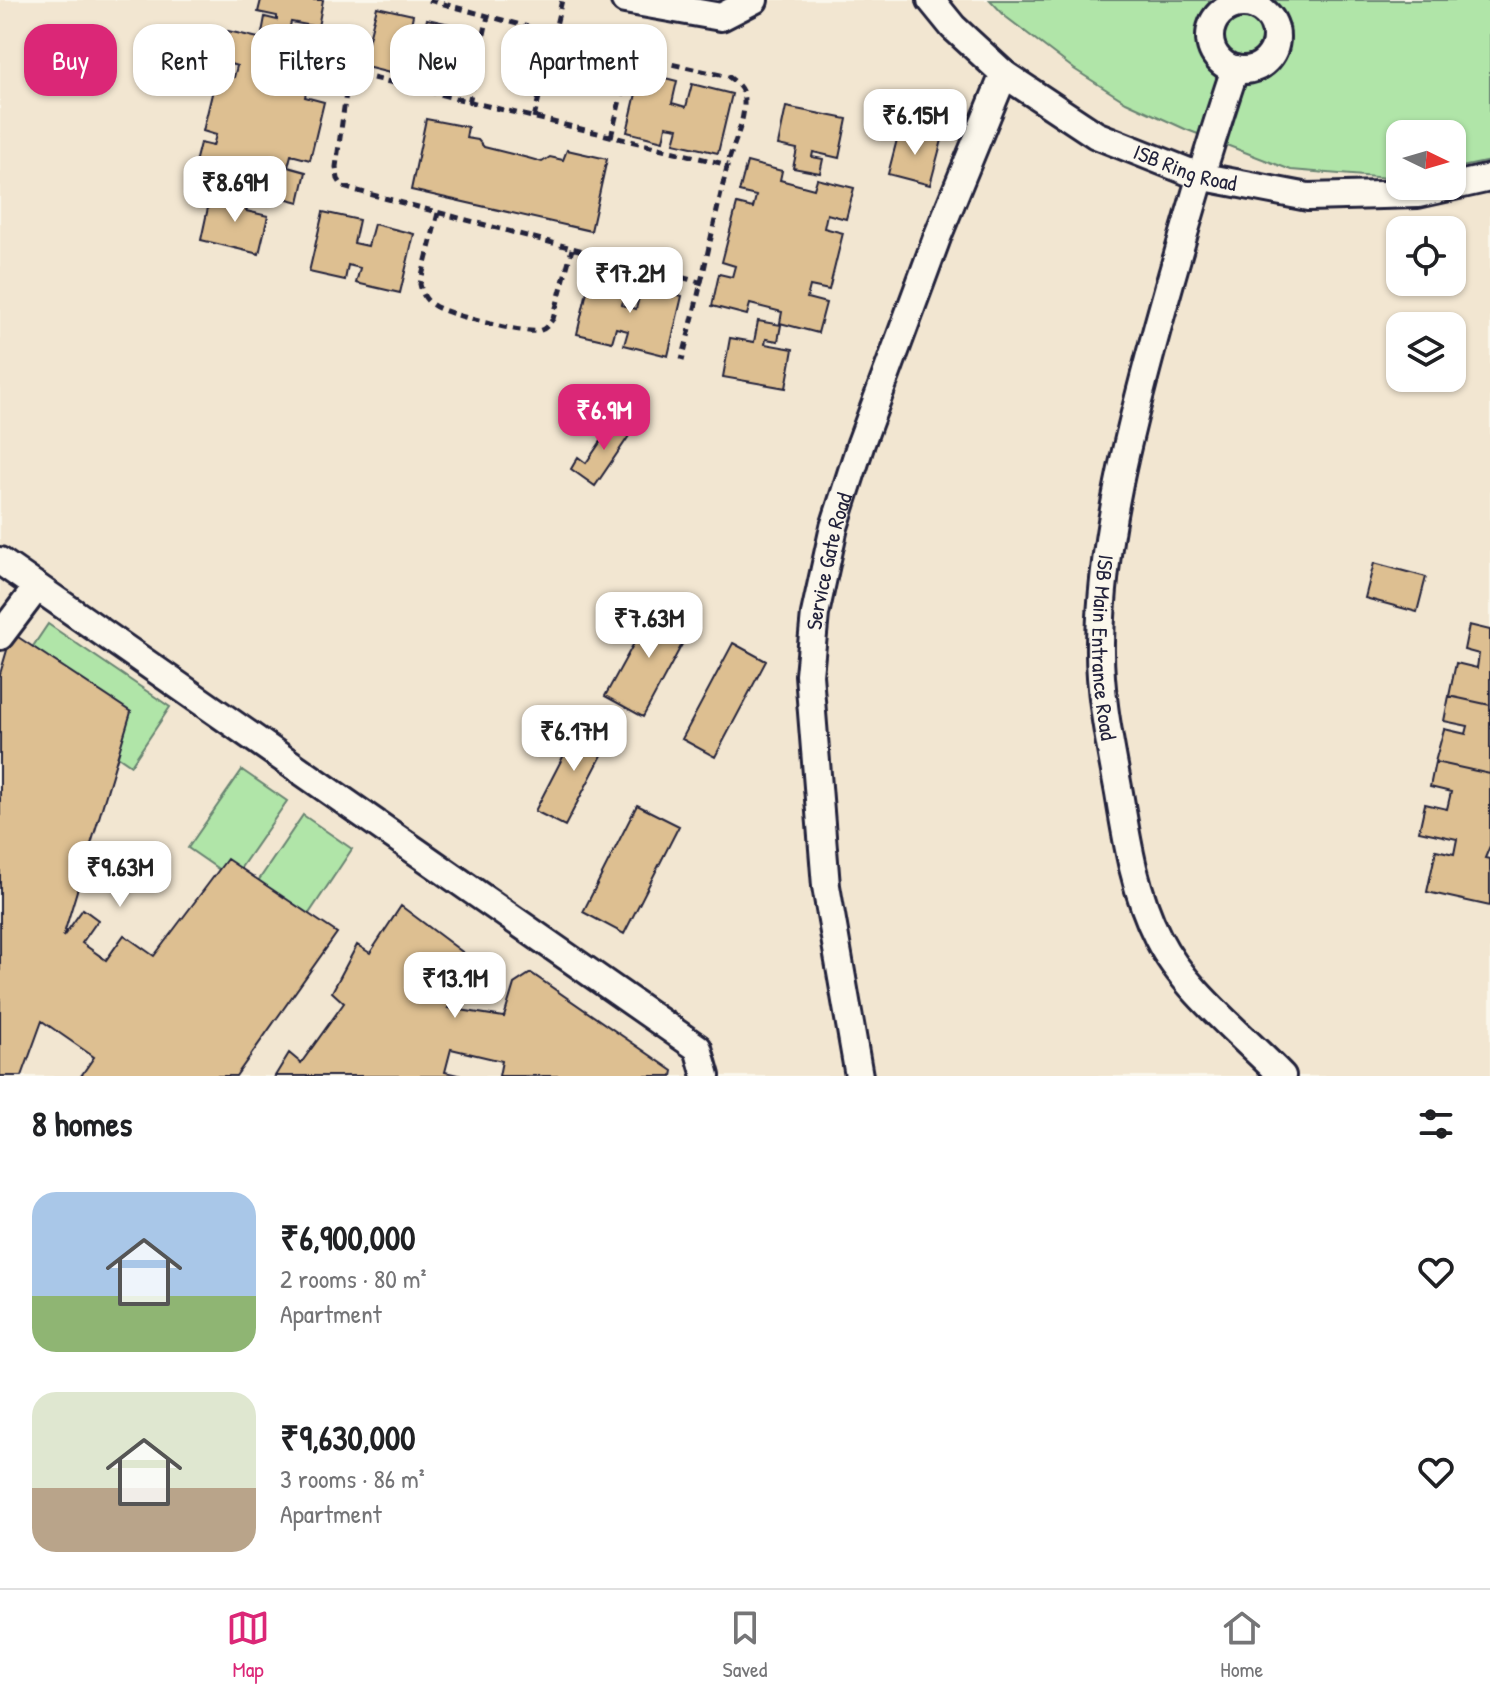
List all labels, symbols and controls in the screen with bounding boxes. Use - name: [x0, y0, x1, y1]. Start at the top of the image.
- chip: Buy: [24, 24, 117, 96]
- chip: Rent: [133, 24, 235, 96]
- chip: Filters: [251, 24, 374, 96]
- chip: New: [390, 24, 485, 96]
- chip: Apartment: [501, 24, 667, 96]
- pin: ₹6.15M: [850, 89, 980, 157]
- text: ₹6.15M: [882, 97, 948, 132]
- north arrow: [1386, 120, 1466, 200]
- map controls: [1386, 120, 1466, 392]
- street label: ISB Ring Road: [1129, 137, 1240, 198]
- pin: ₹8.69M: [170, 156, 300, 224]
- text: ₹8.69M: [201, 164, 269, 199]
- button: locate: [1386, 216, 1466, 296]
- pin: ₹17.2M: [565, 247, 695, 315]
- text: ₹17.2M: [595, 255, 665, 290]
- button: layers: [1386, 312, 1466, 392]
- pin: ₹6.9M: [548, 384, 660, 452]
- text: ₹6.9M: [576, 392, 632, 427]
- street label: Service Gate Road: [799, 488, 859, 631]
- street label: ISB Main Entrance Road: [1085, 553, 1124, 743]
- pin: ₹7.63M: [584, 592, 714, 660]
- text: ₹7.63M: [614, 600, 684, 635]
- pin: ₹6.17M: [509, 705, 639, 773]
- text: ₹6.17M: [540, 713, 608, 748]
- pin: ₹9.63M: [55, 841, 185, 909]
- text: ₹9.63M: [86, 849, 154, 884]
- pin: ₹13.1M: [390, 952, 520, 1020]
- text: ₹13.1M: [422, 960, 488, 995]
- text: 8 homes: [32, 1101, 132, 1147]
- icon: filters: [1414, 1102, 1458, 1146]
- text: ₹6,900,000: [280, 1215, 415, 1261]
- icon: home: [96, 1224, 192, 1320]
- icon: heart: [1414, 1250, 1458, 1294]
- text: 2 rooms · 80 m²: [280, 1261, 427, 1296]
- text: Apartment: [280, 1296, 382, 1331]
- text: ₹9,630,000: [280, 1415, 415, 1461]
- icon: home: [96, 1424, 192, 1520]
- icon: heart: [1414, 1450, 1458, 1494]
- text: 3 rooms · 86 m²: [280, 1461, 425, 1496]
- text: Apartment: [280, 1496, 382, 1531]
- tab: Map: [226, 1606, 270, 1684]
- tab: Saved: [723, 1606, 767, 1684]
- tab: Home: [1220, 1606, 1264, 1684]

